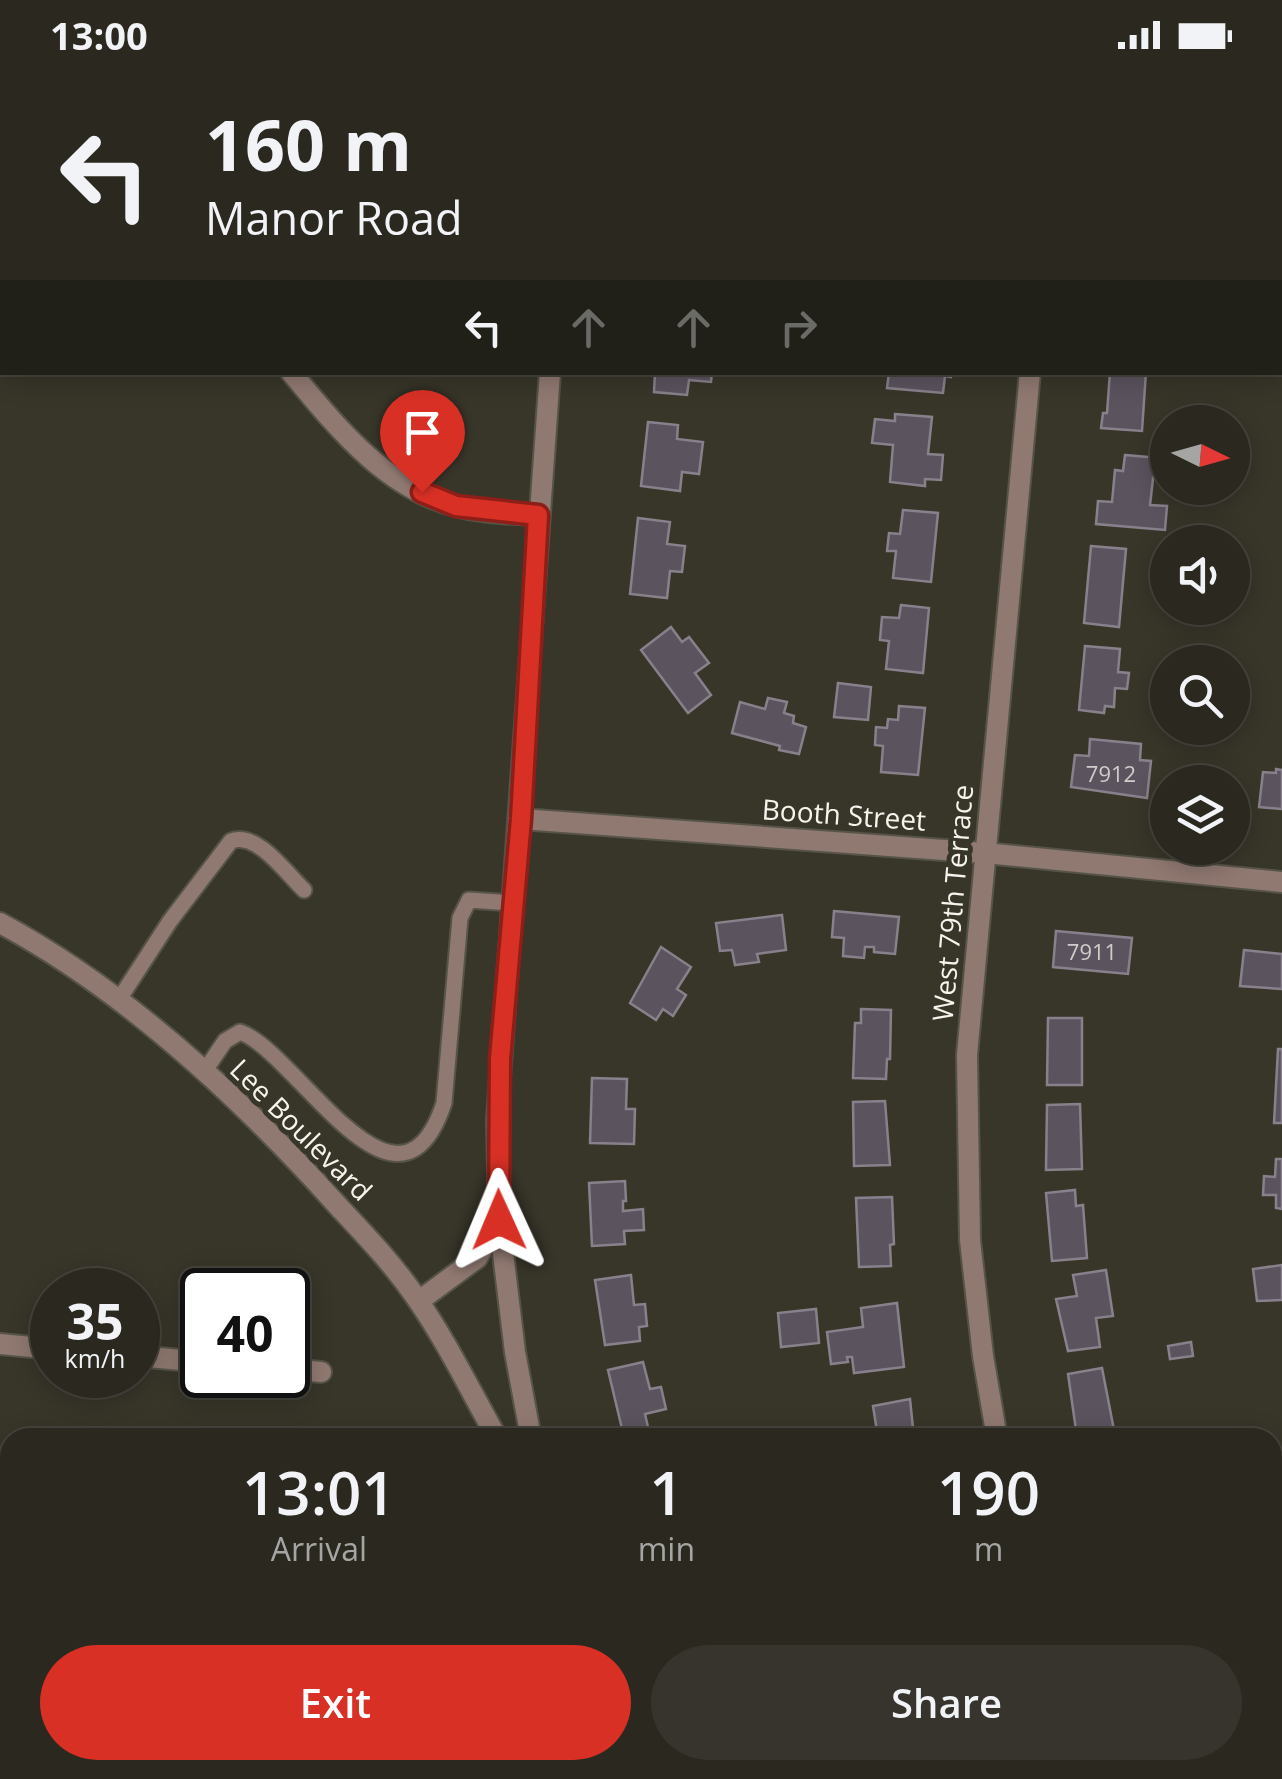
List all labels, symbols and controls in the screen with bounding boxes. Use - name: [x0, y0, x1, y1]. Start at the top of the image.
- text: 13:00: [50, 9, 148, 61]
- text: 160 m: [205, 96, 412, 192]
- icon: left: [40, 110, 170, 240]
- text: Manor Road: [205, 187, 463, 248]
- icon: left: [456, 300, 511, 355]
- icon: ahead: [561, 300, 616, 355]
- icon: ahead: [666, 300, 721, 355]
- icon: right: [771, 300, 826, 355]
- pin: [380, 390, 465, 493]
- icon: arrive: [395, 405, 450, 460]
- north arrow: [1150, 405, 1250, 505]
- map controls: [1150, 405, 1250, 865]
- button: sound: [1150, 525, 1250, 625]
- button: search: [1150, 645, 1250, 745]
- house number: 7912: [1086, 758, 1136, 788]
- button: layers: [1150, 765, 1250, 865]
- street label: West 79th Terrace: [923, 783, 981, 1023]
- street label: Booth Street: [761, 789, 927, 839]
- house number: 7911: [1067, 936, 1117, 966]
- street label: Lee Boulevard: [222, 1050, 381, 1209]
- position arrow: [447, 1168, 551, 1272]
- speed limit sign: 40: [180, 1268, 310, 1398]
- text: 35: [66, 1287, 124, 1355]
- text: km/h: [65, 1341, 125, 1375]
- text: 13:01: [242, 1451, 396, 1533]
- text: 1: [649, 1451, 684, 1533]
- text: 190: [937, 1451, 1040, 1533]
- text: Arrival: [271, 1527, 367, 1570]
- text: min: [638, 1527, 695, 1570]
- text: m: [974, 1527, 1003, 1570]
- button: Exit: [40, 1645, 631, 1760]
- button: Share: [651, 1645, 1242, 1760]

